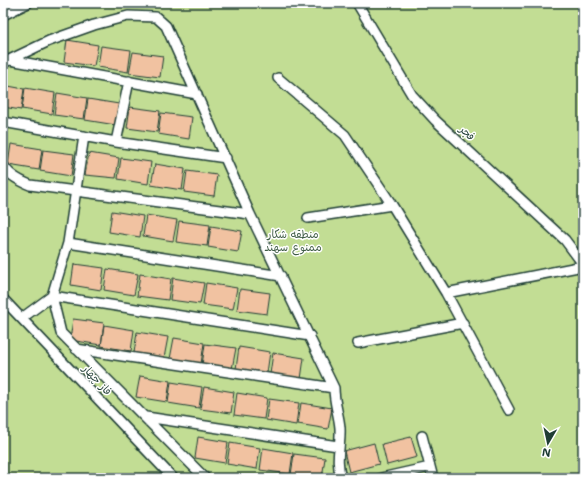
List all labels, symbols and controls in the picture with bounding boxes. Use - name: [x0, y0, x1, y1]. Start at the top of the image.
- street label: فجر: [455, 121, 478, 144]
- park label: منطقه شکار ممنوع سهند: [264, 227, 322, 256]
- street label: فاز چهار: [78, 361, 115, 398]
- north arrow: [528, 423, 568, 463]
- text: N: [541, 444, 552, 460]

